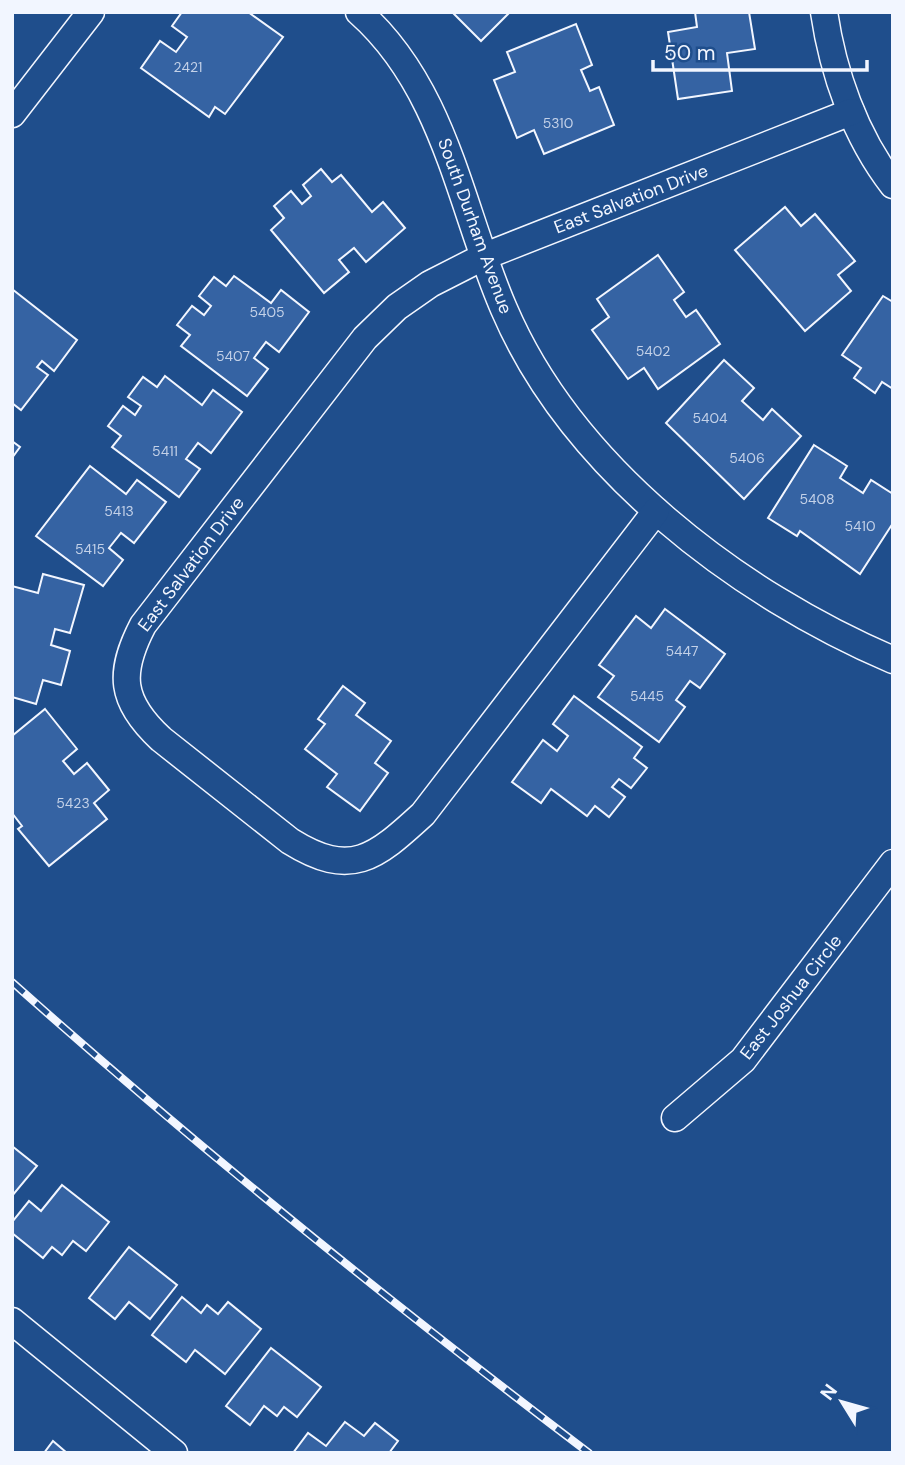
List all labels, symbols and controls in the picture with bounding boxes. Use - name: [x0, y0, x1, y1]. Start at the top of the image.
- scale bar: [653, 28, 866, 72]
- text: 50 m: [664, 39, 715, 67]
- house number: 2421: [174, 58, 202, 76]
- house number: 5310: [543, 114, 573, 132]
- street label: South Durham Avenue: [432, 135, 518, 317]
- street label: East Salvation Drive: [551, 159, 711, 239]
- house number: 5405: [249, 303, 285, 321]
- house number: 5402: [636, 342, 670, 360]
- house number: 5407: [216, 347, 250, 365]
- house number: 5404: [692, 409, 728, 427]
- house number: 5411: [152, 442, 178, 460]
- house number: 5406: [729, 449, 765, 467]
- house number: 5408: [799, 490, 835, 508]
- street label: East Salvation Drive: [132, 492, 250, 636]
- house number: 5413: [104, 502, 134, 520]
- house number: 5410: [845, 517, 875, 535]
- house number: 5415: [75, 540, 105, 558]
- house number: 5447: [665, 642, 699, 660]
- house number: 5445: [630, 687, 664, 705]
- house number: 5423: [56, 794, 90, 812]
- street label: East Joshua Circle: [735, 930, 847, 1064]
- north arrow: [807, 1367, 877, 1437]
- text: N: [815, 1379, 843, 1405]

